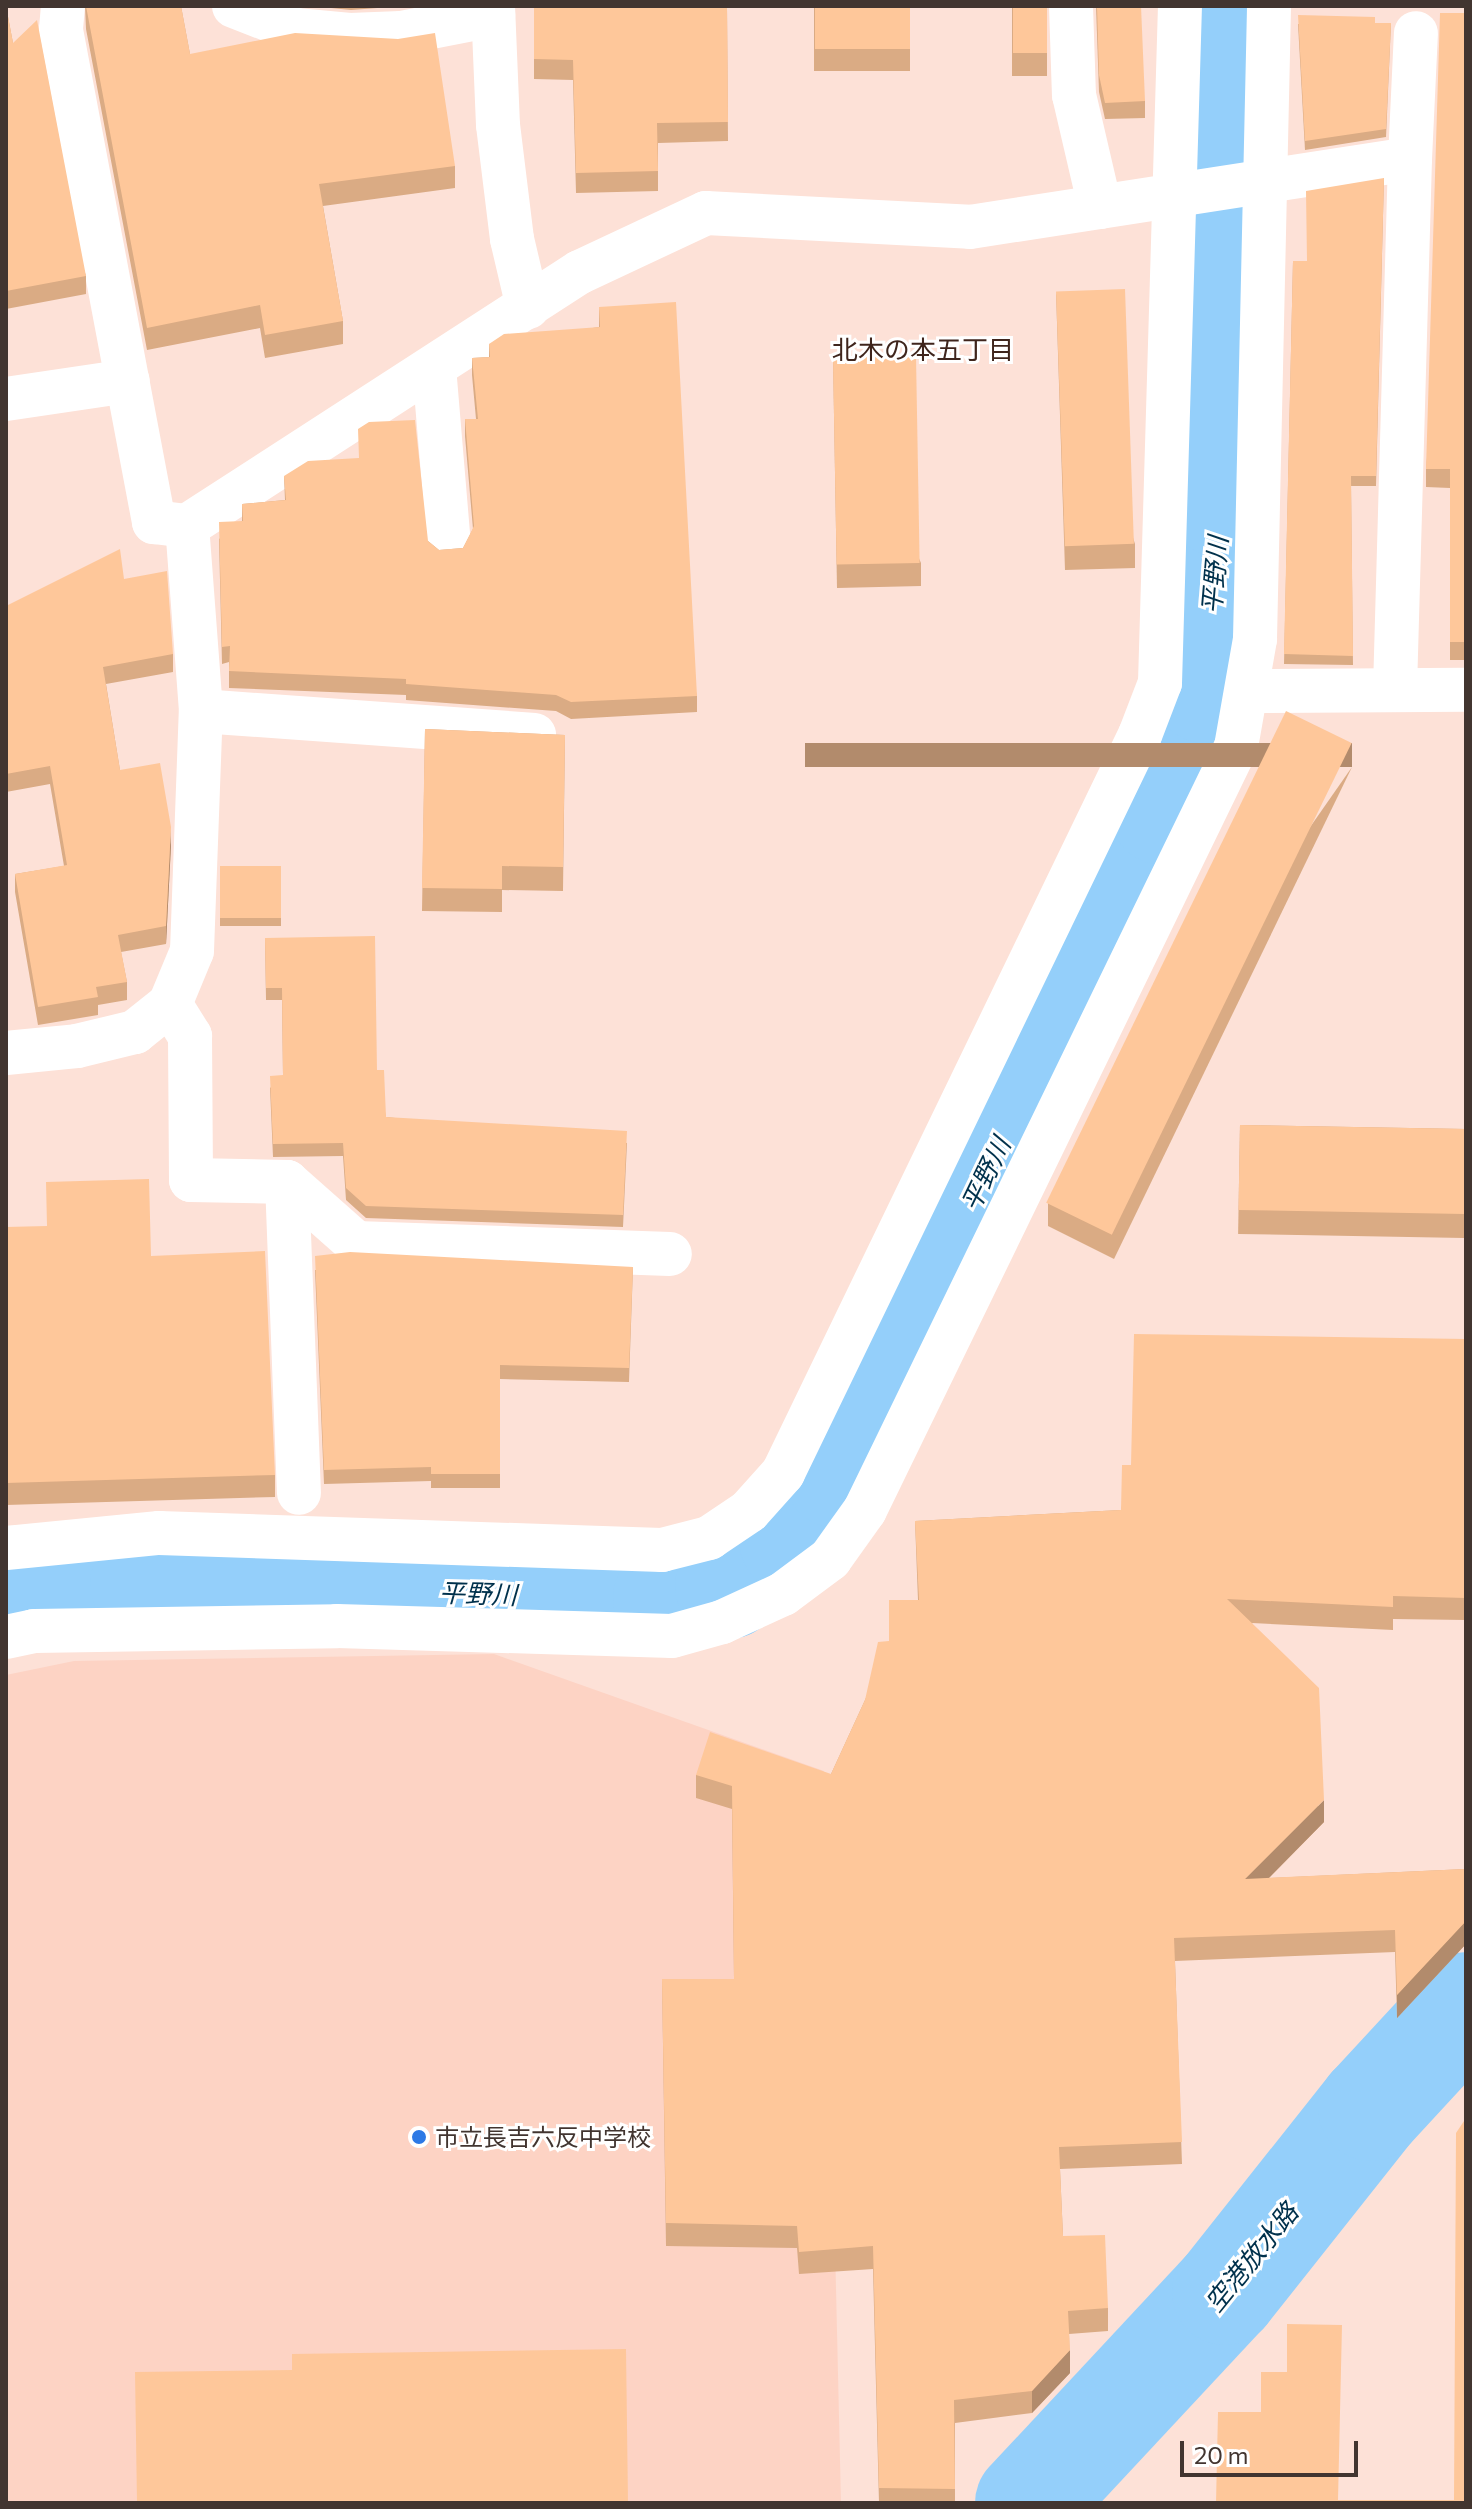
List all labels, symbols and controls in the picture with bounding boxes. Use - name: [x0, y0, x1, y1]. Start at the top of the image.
- district label: 北木の本五丁目: [832, 333, 1014, 365]
- water label: 平野川: [1195, 535, 1233, 615]
- water label: 平野川: [954, 1132, 1016, 1216]
- water label: 平野川: [438, 1576, 518, 1610]
- place label: 市立長吉六反中学校: [435, 2123, 651, 2151]
- marker: 市立長吉六反中学校: [410, 2128, 428, 2146]
- water label: 空港放水路: [1198, 2197, 1304, 2317]
- scale bar: [1184, 2425, 1362, 2475]
- text: 20 m: [1194, 2440, 1248, 2469]

